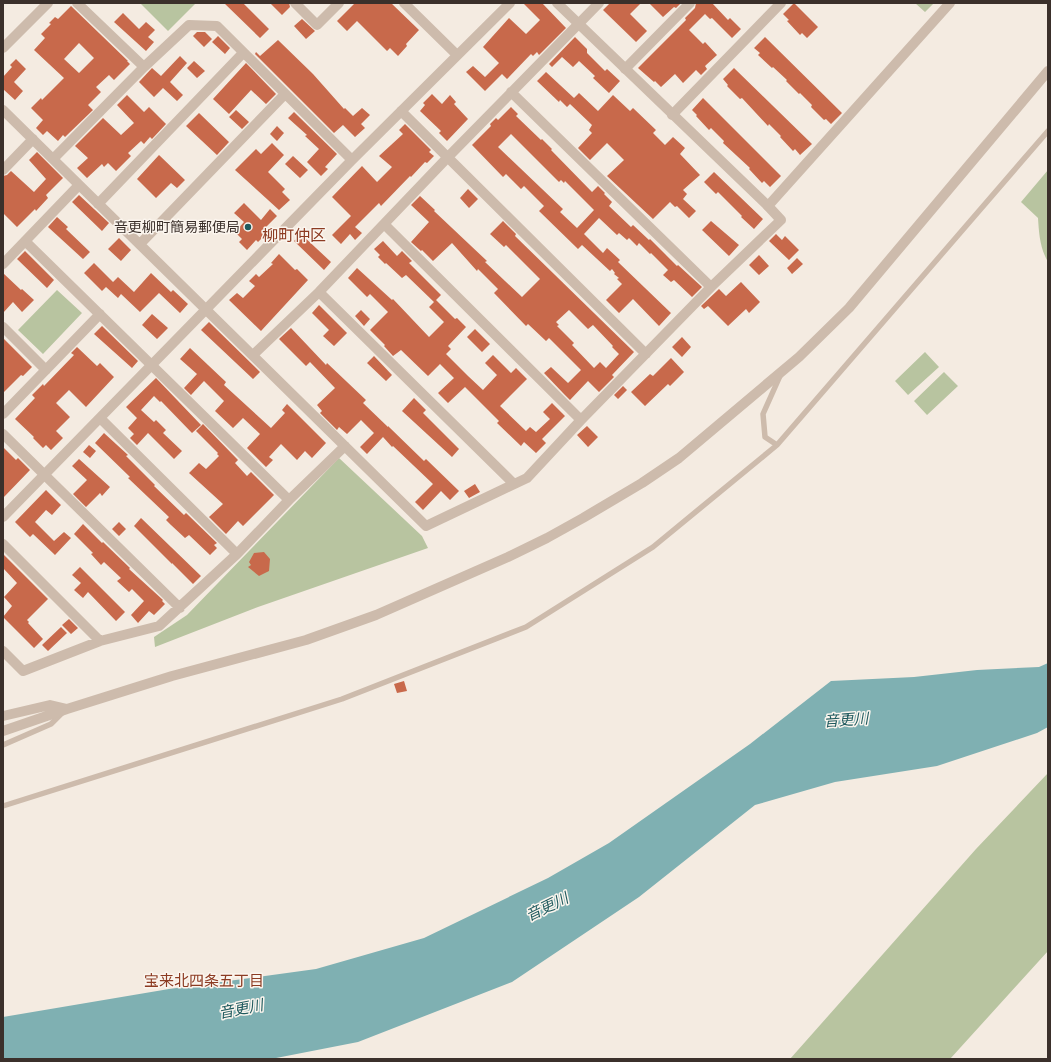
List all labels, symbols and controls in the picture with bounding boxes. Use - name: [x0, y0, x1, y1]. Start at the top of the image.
- place label: 音更柳町簡易郵便局: [114, 217, 240, 236]
- marker: 音更柳町簡易郵便局: [243, 222, 253, 232]
- district label: 柳町仲区: [262, 224, 326, 246]
- water label: 音更川: [823, 707, 871, 731]
- water label: 音更川: [522, 886, 573, 925]
- district label: 宝来北四条五丁目: [144, 970, 264, 990]
- water label: 音更川: [217, 994, 267, 1022]

